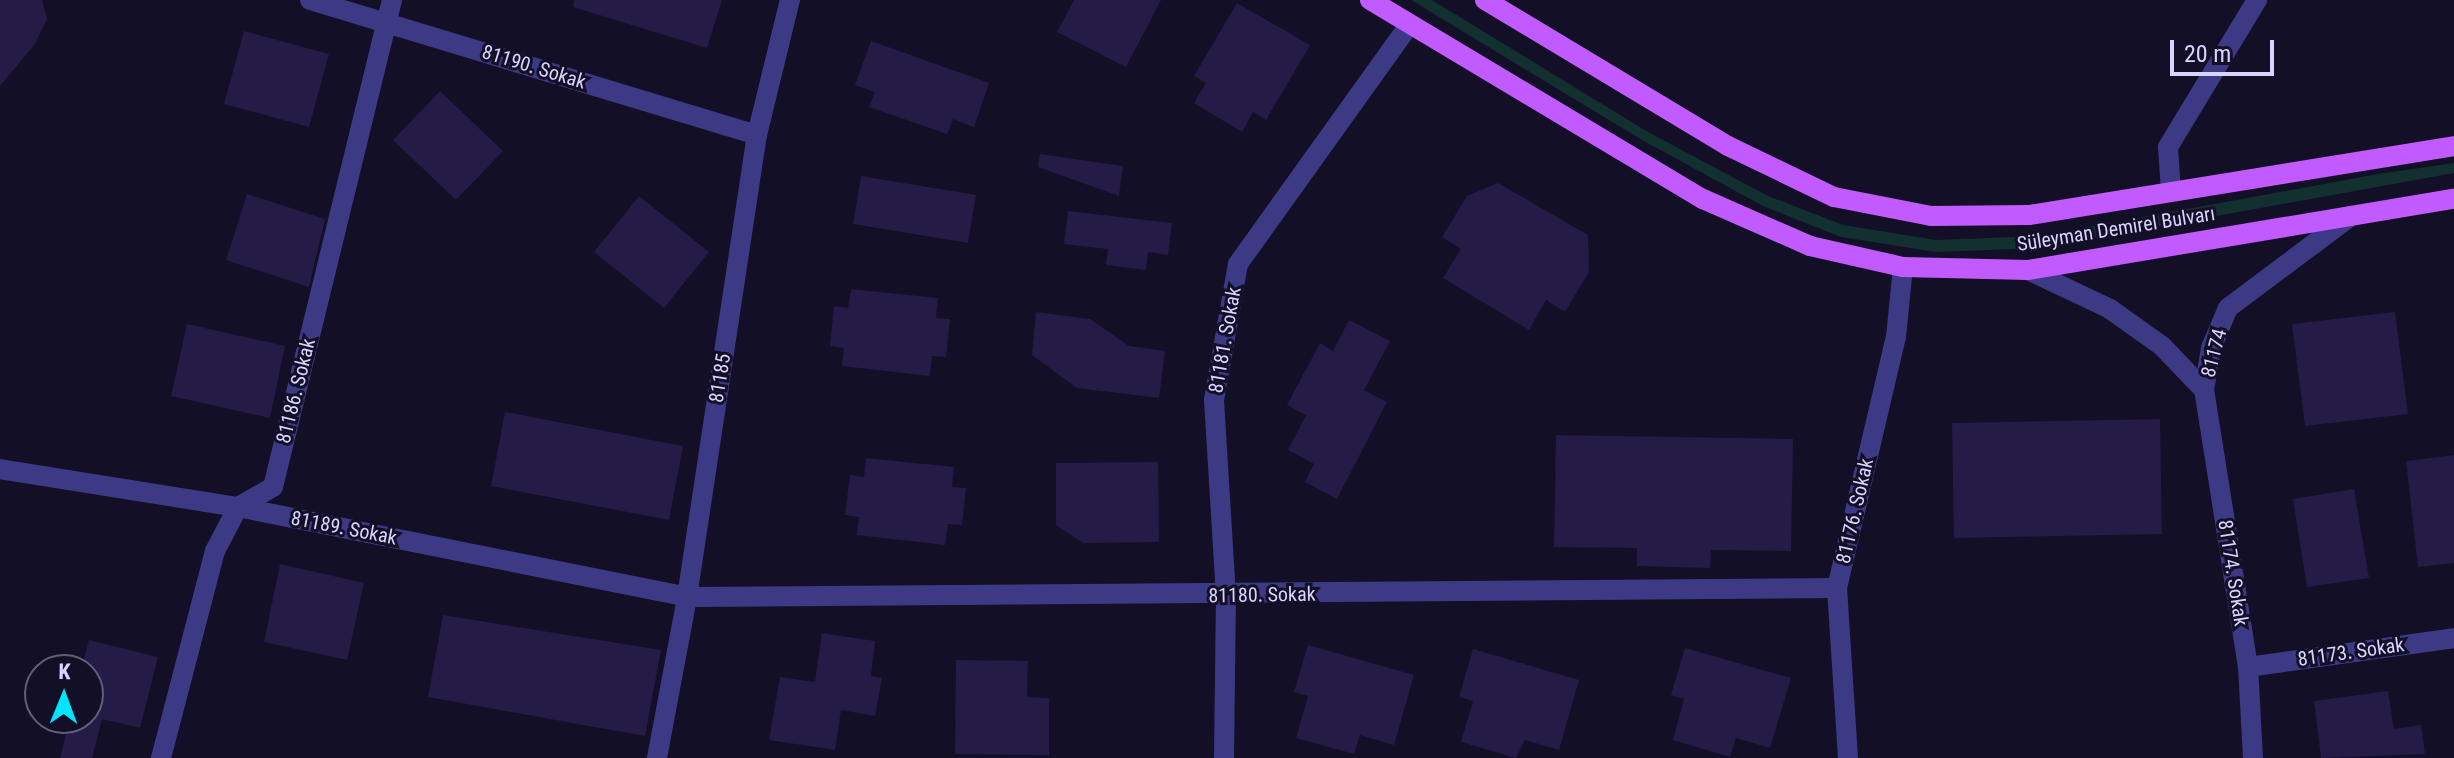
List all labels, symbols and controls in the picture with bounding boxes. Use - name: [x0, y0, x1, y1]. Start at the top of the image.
- scale bar: [2174, 24, 2278, 74]
- street label: 81190. Sokak: [479, 40, 589, 94]
- text: 20 m: [2184, 40, 2231, 68]
- street label: Süleyman Demirel Bulvarı: [2015, 202, 2217, 256]
- street label: 81181. Sokak: [1204, 285, 1246, 395]
- street label: 81174: [2196, 326, 2232, 380]
- street label: 81186. Sokak: [271, 336, 321, 446]
- street label: 81185: [704, 352, 736, 404]
- street label: 81176. Sokak: [1831, 456, 1879, 566]
- street label: 81189. Sokak: [289, 506, 399, 550]
- street label: 81174. Sokak: [2213, 518, 2253, 628]
- street label: 81180. Sokak: [1208, 582, 1316, 608]
- street label: 81173. Sokak: [2296, 633, 2406, 671]
- north arrow: [24, 654, 104, 734]
- text: K: [58, 659, 71, 684]

